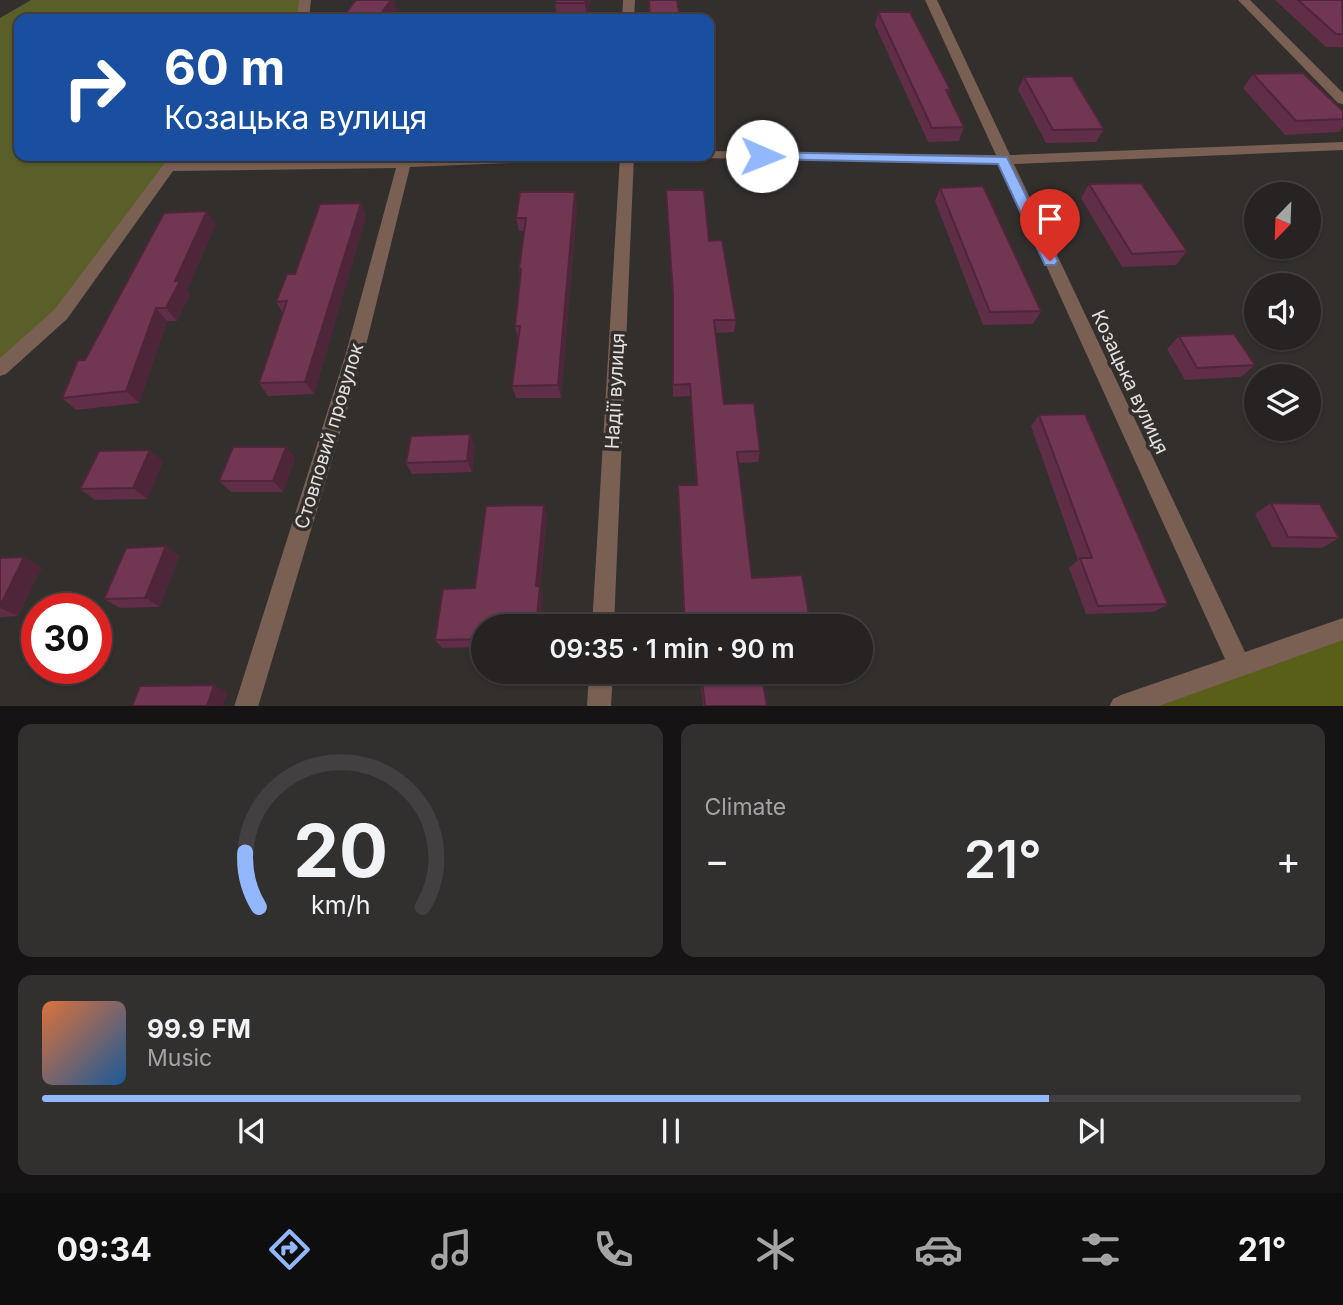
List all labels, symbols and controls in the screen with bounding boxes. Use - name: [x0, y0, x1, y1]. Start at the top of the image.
- text: 60 m: [164, 38, 285, 97]
- icon: right: [49, 42, 140, 133]
- text: Козацька вулиця: [164, 98, 427, 137]
- position arrow: [725, 119, 799, 193]
- north arrow: [1244, 182, 1321, 259]
- map controls: [1244, 182, 1321, 441]
- pin: [1020, 189, 1080, 261]
- icon: arrive: [1031, 200, 1069, 238]
- button: sound: [1244, 273, 1321, 350]
- street label: Козацька вулиця: [1087, 306, 1173, 458]
- street label: Надії вулиця: [600, 332, 630, 450]
- street label: Стовповий провулок: [290, 340, 368, 532]
- button: layers: [1244, 364, 1321, 441]
- speed limit sign: 30: [21, 593, 112, 684]
- text: 09:35 · 1 min · 90 m: [549, 633, 795, 664]
- text: Climate: [705, 793, 786, 821]
- text: 20: [293, 806, 388, 895]
- text: 21°: [964, 828, 1042, 891]
- text: −: [705, 837, 730, 883]
- text: +: [1276, 837, 1301, 883]
- text: km/h: [311, 889, 370, 919]
- text: 99.9 FM: [147, 1013, 251, 1044]
- text: Music: [147, 1044, 212, 1072]
- icon: previous: [233, 1112, 271, 1150]
- icon: pause: [652, 1112, 690, 1150]
- icon: next: [1072, 1112, 1110, 1150]
- icon: directions: [265, 1225, 314, 1274]
- icon: music: [427, 1225, 476, 1274]
- icon: phone: [589, 1225, 638, 1274]
- icon: climate: [751, 1225, 800, 1274]
- icon: car: [914, 1225, 963, 1274]
- icon: filters: [1076, 1225, 1125, 1274]
- text: 09:34: [57, 1230, 152, 1269]
- text: 21°: [1238, 1230, 1286, 1269]

